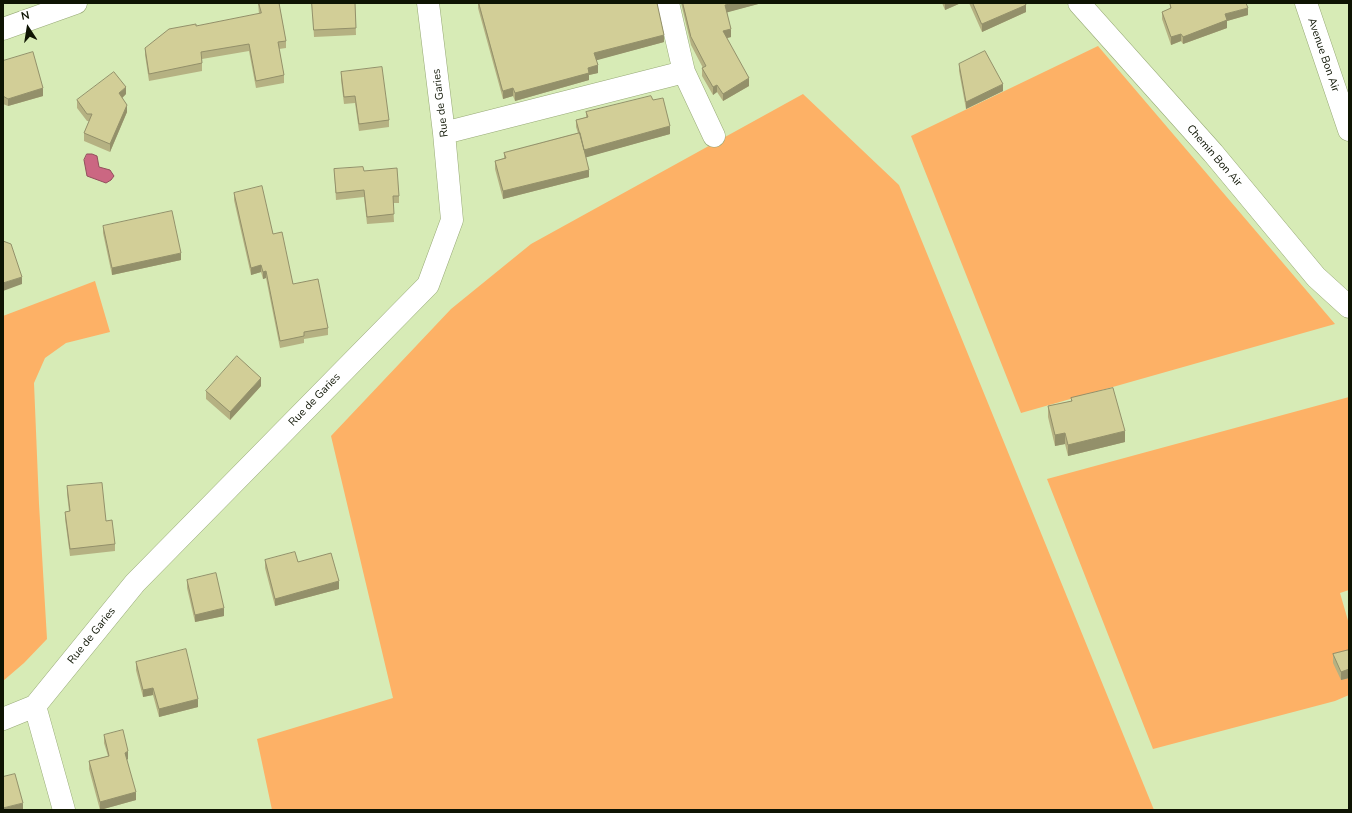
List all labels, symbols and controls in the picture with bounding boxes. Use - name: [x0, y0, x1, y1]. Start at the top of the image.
- north arrow: [8, 8, 48, 48]
- text: N: [20, 8, 31, 24]
- street label: Avenue Bon Air: [1304, 16, 1342, 94]
- street label: Rue de Garies: [430, 68, 452, 138]
- street label: Chemin Bon Air: [1184, 122, 1244, 190]
- street label: Rue de Garies: [286, 371, 344, 429]
- street label: Rue de Garies: [65, 605, 119, 667]

